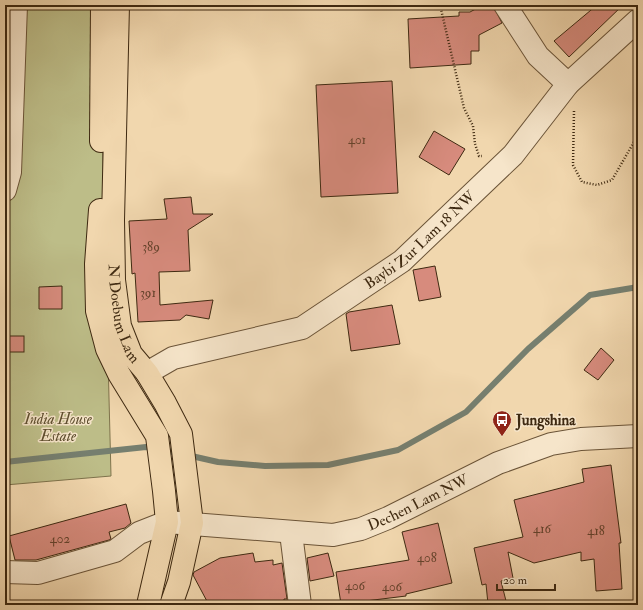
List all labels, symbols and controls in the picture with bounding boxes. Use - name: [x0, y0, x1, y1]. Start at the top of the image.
- house number: 401: [348, 132, 366, 148]
- street label: Baybi Zur Lam 18 NW: [361, 187, 480, 293]
- house number: 389: [142, 239, 160, 255]
- street label: N Doebum Lam: [104, 264, 144, 368]
- house number: 391: [140, 285, 156, 301]
- bus stop icon: Jungshina: [491, 409, 513, 437]
- park label: India House Estate: [23, 410, 93, 446]
- place label: Jungshina: [515, 411, 576, 431]
- street label: Dechen Lam NW: [365, 470, 472, 535]
- house number: 416: [533, 521, 553, 537]
- house number: 418: [587, 523, 605, 539]
- house number: 402: [50, 531, 71, 547]
- house number: 408: [417, 550, 437, 566]
- scale bar: [497, 566, 555, 592]
- text: 20 m: [503, 573, 528, 588]
- house number: 406: [345, 578, 367, 594]
- house number: 406: [382, 579, 404, 595]

